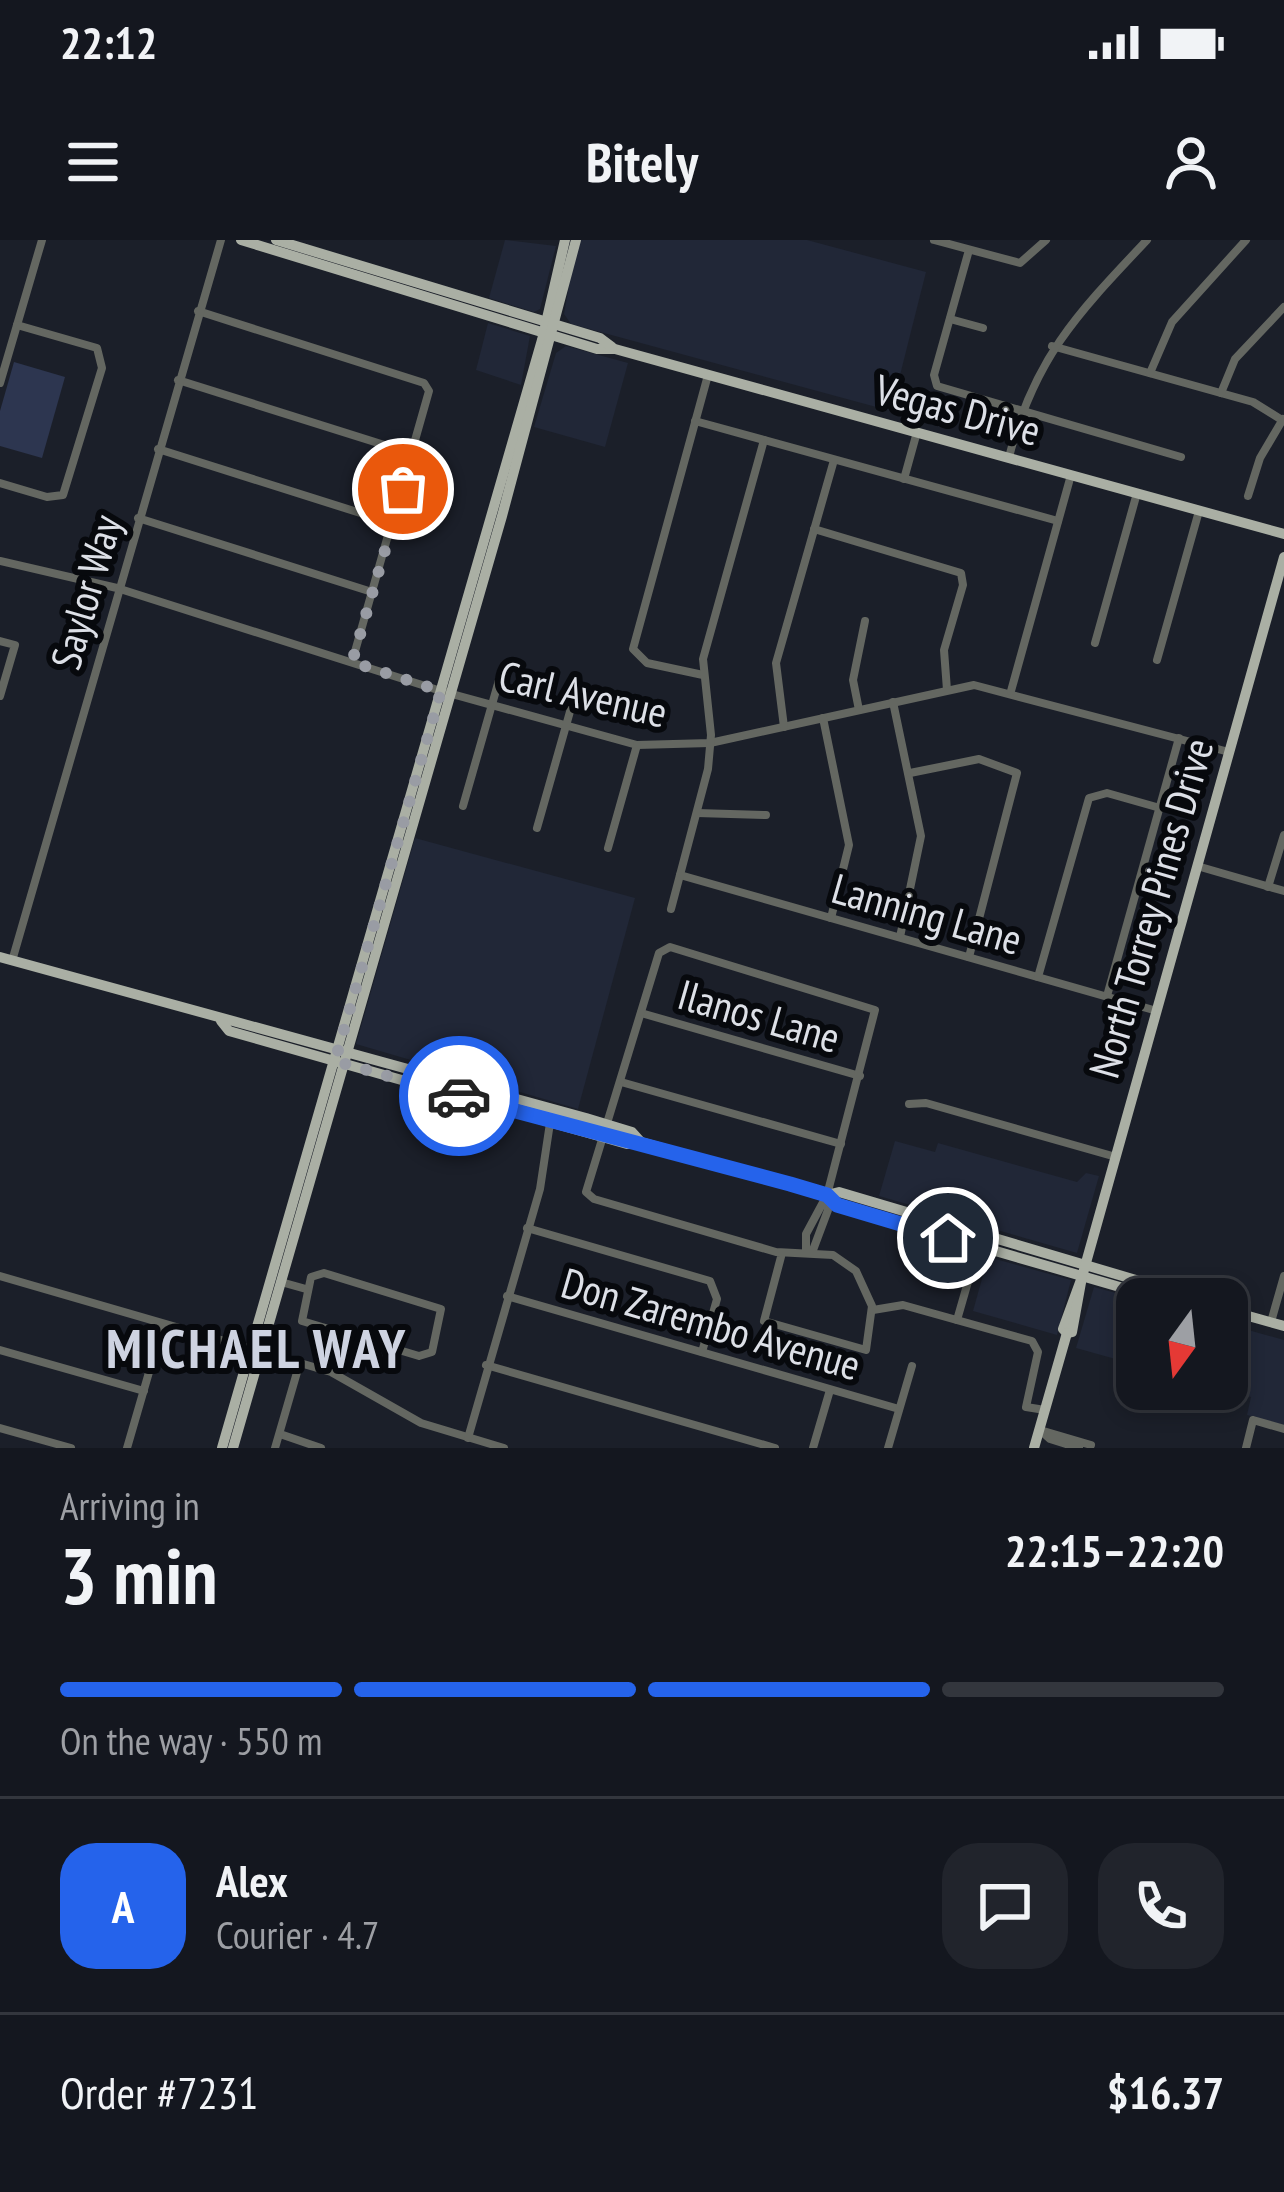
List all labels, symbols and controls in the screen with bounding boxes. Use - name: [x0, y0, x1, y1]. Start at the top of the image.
- text: 22:12: [60, 13, 157, 71]
- text: Bitely: [586, 127, 698, 197]
- icon: menu: [60, 129, 126, 195]
- icon: person: [1158, 129, 1224, 195]
- street label: Vegas Drive: [869, 361, 1047, 458]
- pin: [352, 438, 454, 540]
- icon: bag: [370, 456, 436, 522]
- street label: Saylor Way: [37, 508, 134, 675]
- street label: Carl Avenue: [494, 648, 673, 740]
- street label: North Torrey Pines Drive: [1076, 732, 1225, 1084]
- street label: Lanning Lane: [826, 860, 1028, 967]
- street label: Ilanos Lane: [672, 966, 846, 1065]
- courier: [399, 1036, 519, 1156]
- icon: car: [426, 1063, 492, 1129]
- pin: [897, 1187, 999, 1289]
- icon: home: [915, 1205, 981, 1271]
- street label: Don Zarembo Avenue: [556, 1255, 867, 1392]
- north arrow: [1116, 1278, 1248, 1410]
- map controls: [1116, 1278, 1248, 1410]
- district label: MICHAEL WAY: [106, 1313, 408, 1383]
- text: Arriving in: [60, 1480, 200, 1531]
- text: 22:15–22:20: [1005, 1521, 1224, 1579]
- text: 3 min: [60, 1525, 218, 1626]
- text: On the way · 550 m: [60, 1715, 322, 1766]
- button: chat: [942, 1843, 1068, 1969]
- button: phone: [1098, 1843, 1224, 1969]
- text: Alex: [216, 1851, 288, 1909]
- text: A: [112, 1877, 134, 1935]
- text: Courier · 4.7: [216, 1909, 379, 1960]
- text: Order #7231: [60, 2063, 258, 2121]
- text: $16.37: [1107, 2063, 1224, 2121]

